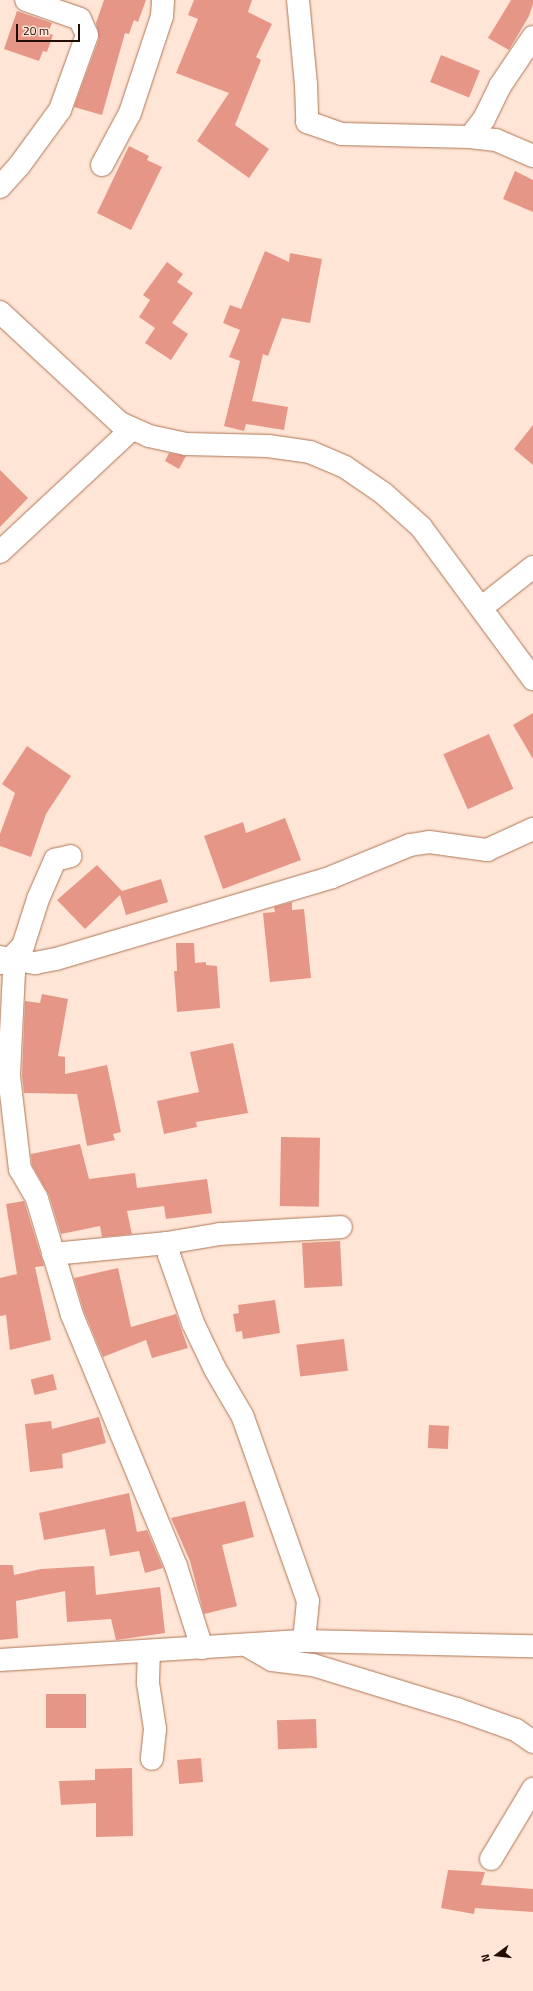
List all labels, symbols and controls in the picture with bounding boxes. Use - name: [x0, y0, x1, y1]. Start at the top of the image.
- scale bar: [18, 16, 82, 42]
- text: 20 m: [23, 21, 49, 40]
- north arrow: [477, 1935, 517, 1975]
- text: N: [477, 1952, 494, 1964]

